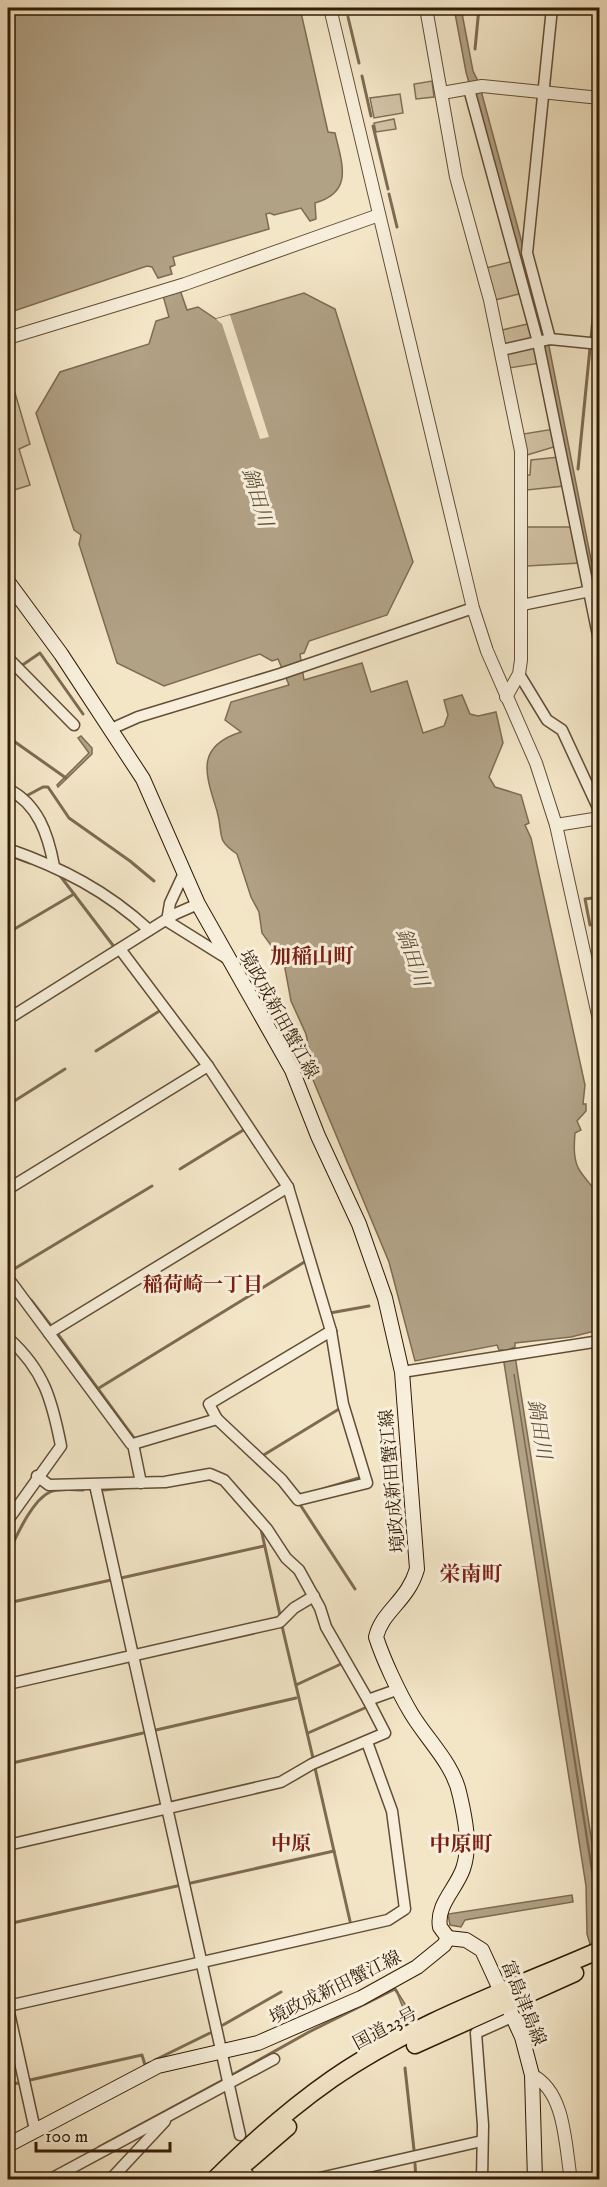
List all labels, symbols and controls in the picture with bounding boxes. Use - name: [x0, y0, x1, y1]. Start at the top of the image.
- water label: 鍋田川: [236, 465, 278, 532]
- water label: 鍋田川: [390, 925, 434, 992]
- district label: 加稲山町: [270, 944, 354, 970]
- street label: 境政成新田蟹江線: [234, 946, 323, 1083]
- district label: 稲荷崎一丁目: [143, 1273, 263, 1298]
- water label: 鍋田川: [521, 1398, 556, 1463]
- street label: 境政成新田蟹江線: [376, 1408, 410, 1554]
- district label: 栄南町: [440, 1562, 503, 1588]
- district label: 中原: [271, 1832, 311, 1857]
- district label: 中原町: [430, 1832, 493, 1858]
- street label: 境政成新田蟹江線: [266, 1946, 405, 2029]
- street label: 富島津島線: [496, 1958, 550, 2049]
- street label: 国道23号: [350, 2003, 421, 2055]
- scale bar: [36, 2115, 170, 2153]
- text: 100 m: [45, 2126, 88, 2148]

